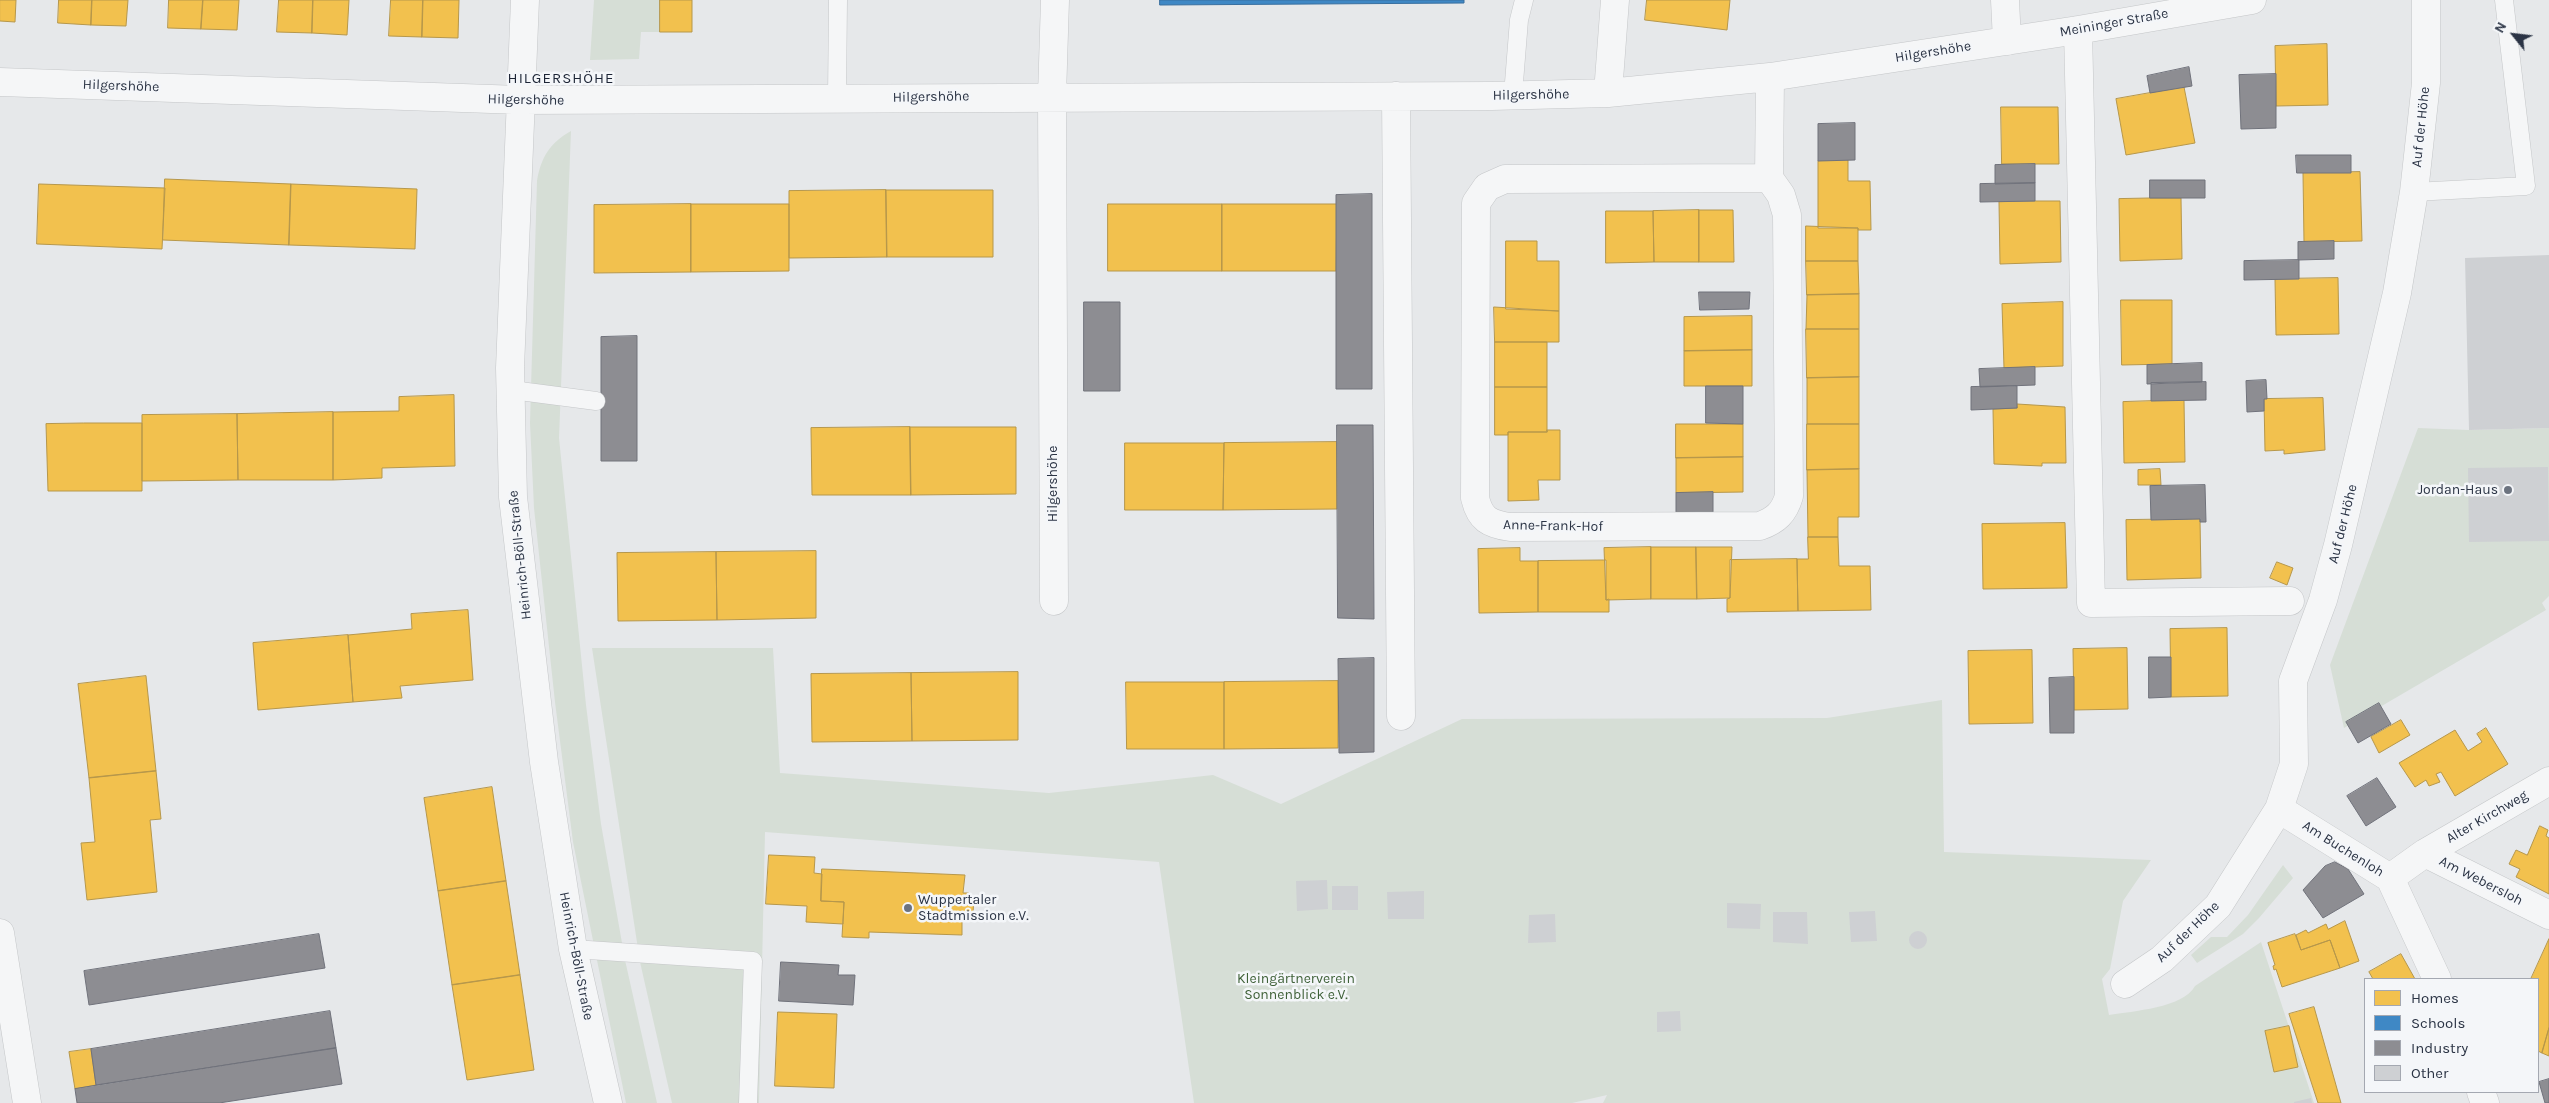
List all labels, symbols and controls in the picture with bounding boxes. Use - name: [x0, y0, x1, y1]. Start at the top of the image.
- street label: Meininger Straße: [2058, 5, 2170, 41]
- north arrow: [2489, 10, 2539, 60]
- text: N: [2491, 19, 2510, 36]
- street label: Hilgershöhe: [1894, 38, 1972, 66]
- district label: HILGERSHÖHE: [506, 70, 616, 88]
- street label: Hilgershöhe: [82, 76, 160, 96]
- street label: Hilgershöhe: [1493, 86, 1569, 104]
- street label: Auf der Höhe: [2408, 86, 2434, 168]
- street label: Hilgershöhe: [893, 88, 969, 106]
- street label: Hilgershöhe: [488, 91, 564, 109]
- street label: Hilgershöhe: [1045, 446, 1061, 522]
- place label: Jordan-Haus: [2417, 482, 2498, 498]
- street label: Auf der Höhe: [2325, 483, 2361, 565]
- marker: Jordan-Haus: [2502, 484, 2514, 496]
- street label: Heinrich-Böll-Straße: [505, 489, 535, 621]
- street label: Anne-Frank-Hof: [1503, 517, 1603, 535]
- street label: Alter Kirchweg: [2443, 787, 2531, 847]
- street label: Am Buchenloh: [2299, 817, 2387, 881]
- street label: Am Webersloh: [2436, 853, 2526, 909]
- street label: Heinrich-Böll-Straße: [555, 890, 597, 1022]
- place label: Wuppertaler Stadtmission e.V.: [918, 892, 1029, 924]
- street label: Auf der Höhe: [2153, 898, 2223, 966]
- marker: Wuppertaler Stadtmission e.V.: [902, 902, 914, 914]
- park label: Kleingärtnerverein Sonnenblick e.V.: [1237, 971, 1355, 1004]
- legend: [2364, 978, 2539, 1093]
- text: Homes: [2411, 989, 2459, 1007]
- text: Schools: [2411, 1014, 2465, 1032]
- text: Industry: [2411, 1039, 2468, 1057]
- text: Other: [2411, 1064, 2449, 1082]

